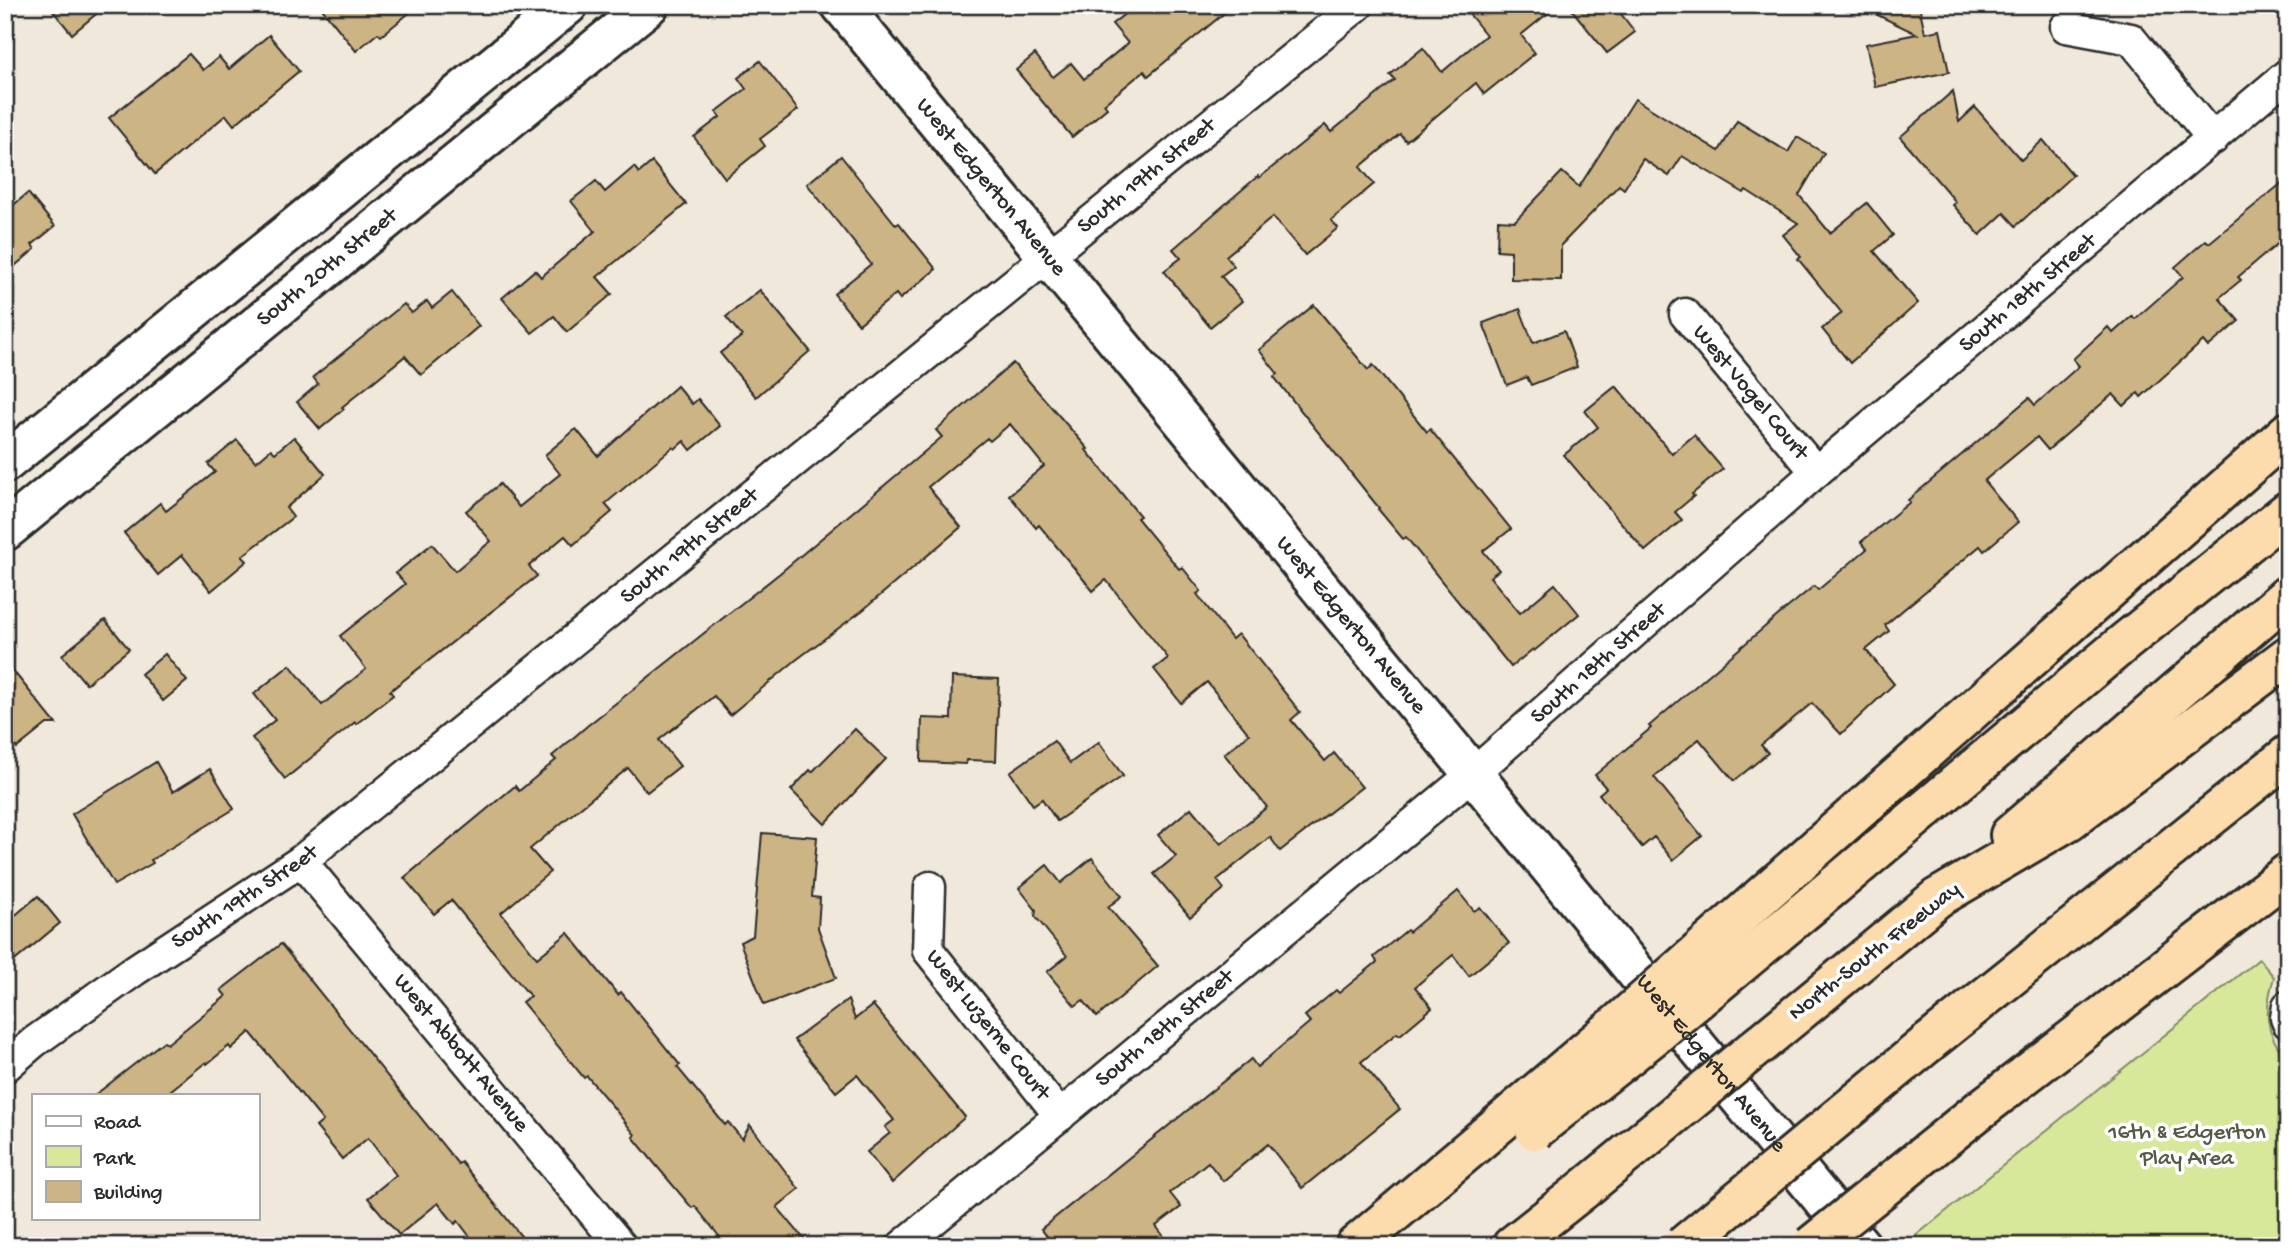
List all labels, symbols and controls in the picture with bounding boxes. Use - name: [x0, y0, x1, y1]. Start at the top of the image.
- street label: West Edgerton Avenue: [910, 93, 1073, 283]
- street label: South 19th Street: [1072, 111, 1222, 240]
- street label: South 20th Street: [251, 201, 404, 333]
- street label: South 18th Street: [1954, 227, 2103, 359]
- street label: West Vogel Court: [1686, 319, 1815, 467]
- street label: South 19th Street: [615, 481, 765, 610]
- street label: West Edgerton Avenue: [1270, 531, 1433, 721]
- street label: South 18th Street: [1525, 596, 1673, 730]
- street label: South 19th Street: [167, 838, 325, 956]
- street label: North-South Freeway: [1784, 877, 1966, 1027]
- street label: West Luzerne Court: [920, 944, 1057, 1107]
- street label: South 18th Street: [1090, 963, 1241, 1094]
- street label: West Abbott Avenue: [387, 968, 535, 1139]
- street label: West Edgerton Avenue: [1630, 969, 1793, 1159]
- legend: [32, 1094, 259, 1220]
- text: Road: [94, 1112, 142, 1137]
- park label: 16th & Edgerton Play Area: [2107, 1120, 2266, 1173]
- text: Park: [93, 1148, 137, 1173]
- text: Building: [93, 1182, 163, 1207]

